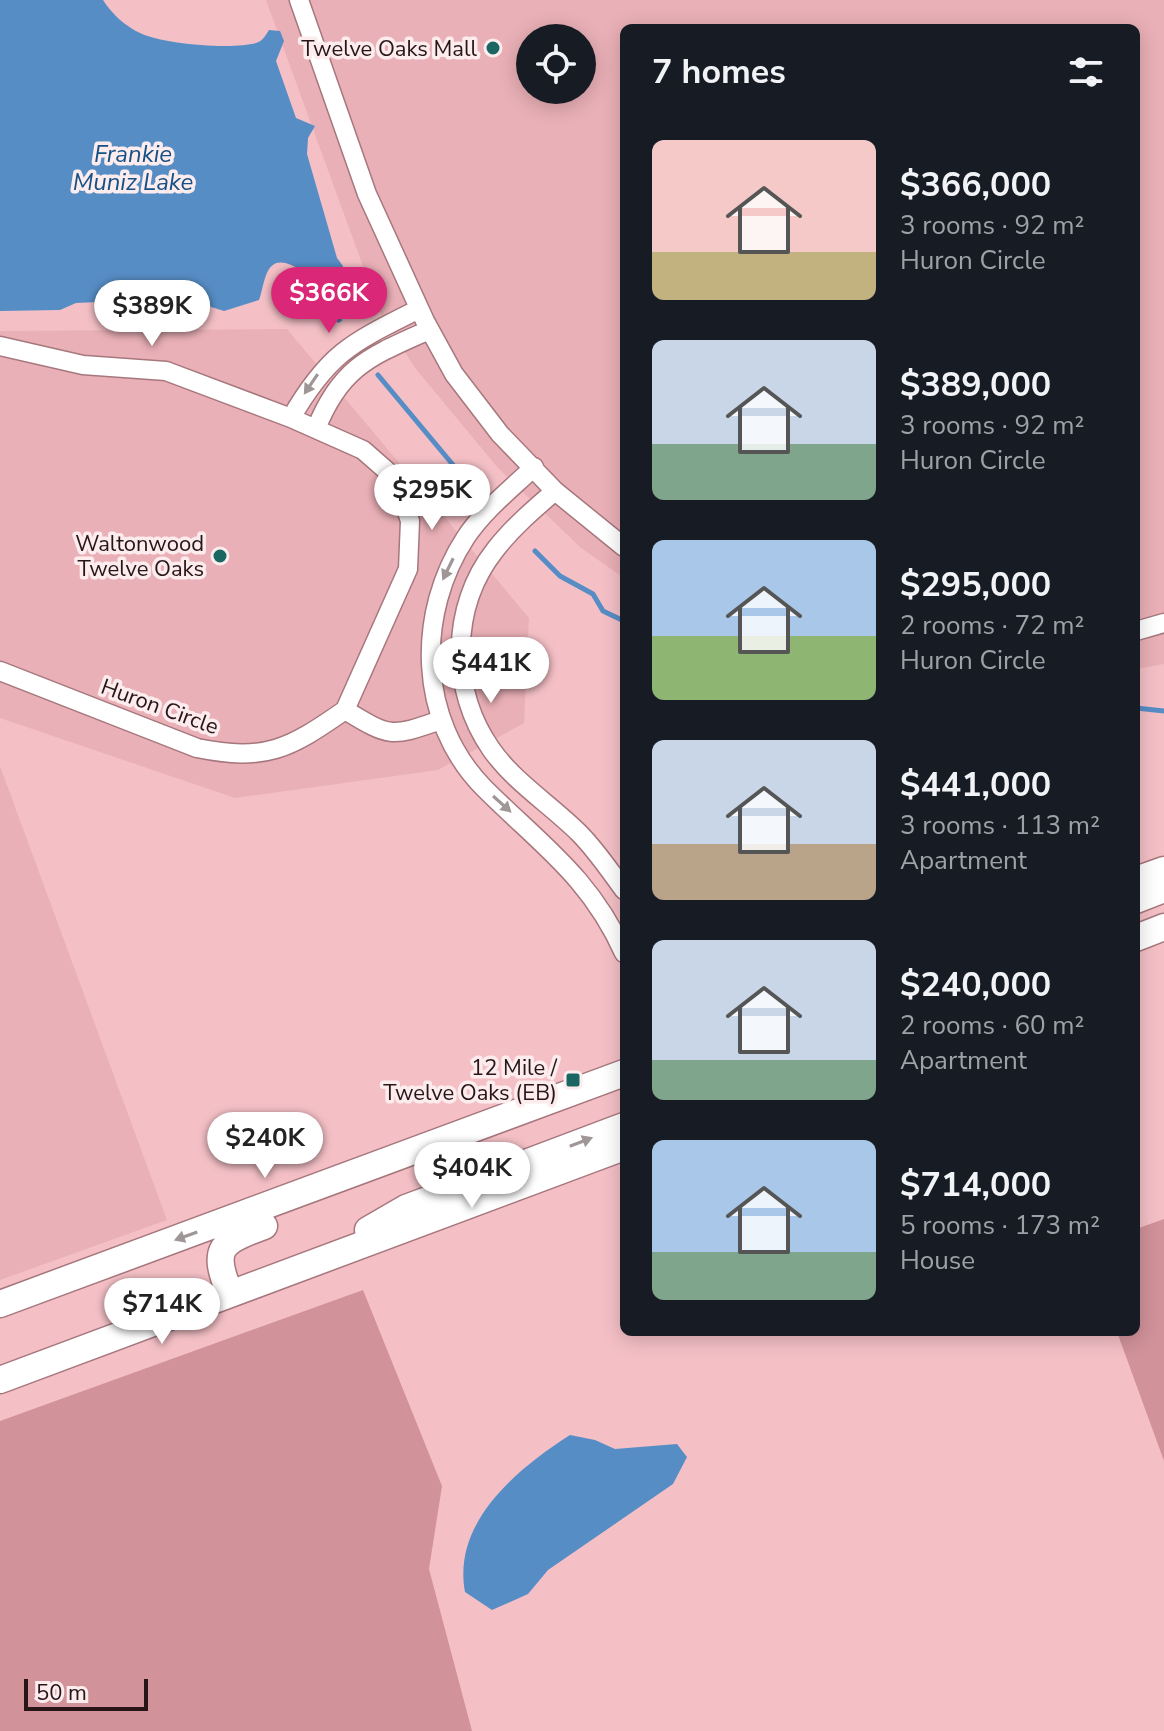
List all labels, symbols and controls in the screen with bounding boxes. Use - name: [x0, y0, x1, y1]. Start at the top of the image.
- map controls: [516, 24, 596, 104]
- button: locate: [516, 24, 596, 104]
- place label: Twelve Oaks Mall: [301, 34, 477, 64]
- marker: Twelve Oaks Mall: [484, 39, 502, 57]
- text: 7 homes: [652, 49, 786, 95]
- icon: filters: [1064, 50, 1108, 94]
- water label: Frankie Muniz Lake: [73, 138, 194, 198]
- text: $366,000: [900, 162, 1051, 208]
- icon: home: [716, 172, 812, 268]
- text: 3 rooms · 92 m²: [900, 208, 1084, 243]
- text: Huron Circle: [900, 243, 1046, 278]
- pin: $366K: [273, 267, 385, 335]
- text: $366K: [289, 275, 369, 310]
- pin: $389K: [96, 280, 208, 348]
- text: $389K: [112, 288, 192, 323]
- text: $389,000: [900, 362, 1051, 408]
- icon: home: [716, 372, 812, 468]
- one-way arrow: [304, 374, 319, 395]
- text: 3 rooms · 92 m²: [900, 408, 1084, 443]
- text: Huron Circle: [900, 443, 1046, 478]
- pin: $295K: [376, 464, 488, 532]
- text: $295K: [392, 472, 472, 507]
- place label: Waltonwood Twelve Oaks: [75, 529, 204, 584]
- marker: Waltonwood Twelve Oaks: [211, 547, 229, 565]
- one-way arrow: [442, 558, 455, 581]
- text: $295,000: [900, 562, 1051, 608]
- icon: home: [716, 572, 812, 668]
- text: 2 rooms · 72 m²: [900, 608, 1084, 643]
- pin: $441K: [435, 637, 547, 705]
- text: Huron Circle: [900, 643, 1046, 678]
- text: $441K: [451, 645, 531, 680]
- street label: Huron Circle: [97, 672, 223, 742]
- text: $441,000: [900, 762, 1051, 808]
- icon: home: [716, 772, 812, 868]
- one-way arrow: [491, 795, 511, 812]
- text: 3 rooms · 113 m²: [900, 808, 1100, 843]
- text: Apartment: [900, 843, 1027, 878]
- text: $240,000: [900, 962, 1051, 1008]
- icon: home: [716, 972, 812, 1068]
- text: 2 rooms · 60 m²: [900, 1008, 1084, 1043]
- text: Apartment: [900, 1043, 1027, 1078]
- place label: 12 Mile / Twelve Oaks (EB): [383, 1053, 558, 1108]
- marker: 12 Mile / Twelve Oaks (EB): [564, 1071, 582, 1089]
- pin: $240K: [209, 1112, 321, 1180]
- text: $240K: [225, 1120, 305, 1155]
- one-way arrow: [569, 1135, 593, 1148]
- pin: $404K: [416, 1142, 528, 1210]
- text: $404K: [432, 1150, 512, 1185]
- text: $714,000: [900, 1162, 1051, 1208]
- icon: home: [716, 1172, 812, 1268]
- text: 5 rooms · 173 m²: [900, 1208, 1100, 1243]
- one-way arrow: [174, 1230, 198, 1243]
- text: House: [900, 1243, 975, 1278]
- pin: $714K: [106, 1278, 218, 1346]
- text: $714K: [122, 1286, 202, 1321]
- scale bar: [24, 1675, 148, 1711]
- text: 50 m: [36, 1678, 87, 1708]

